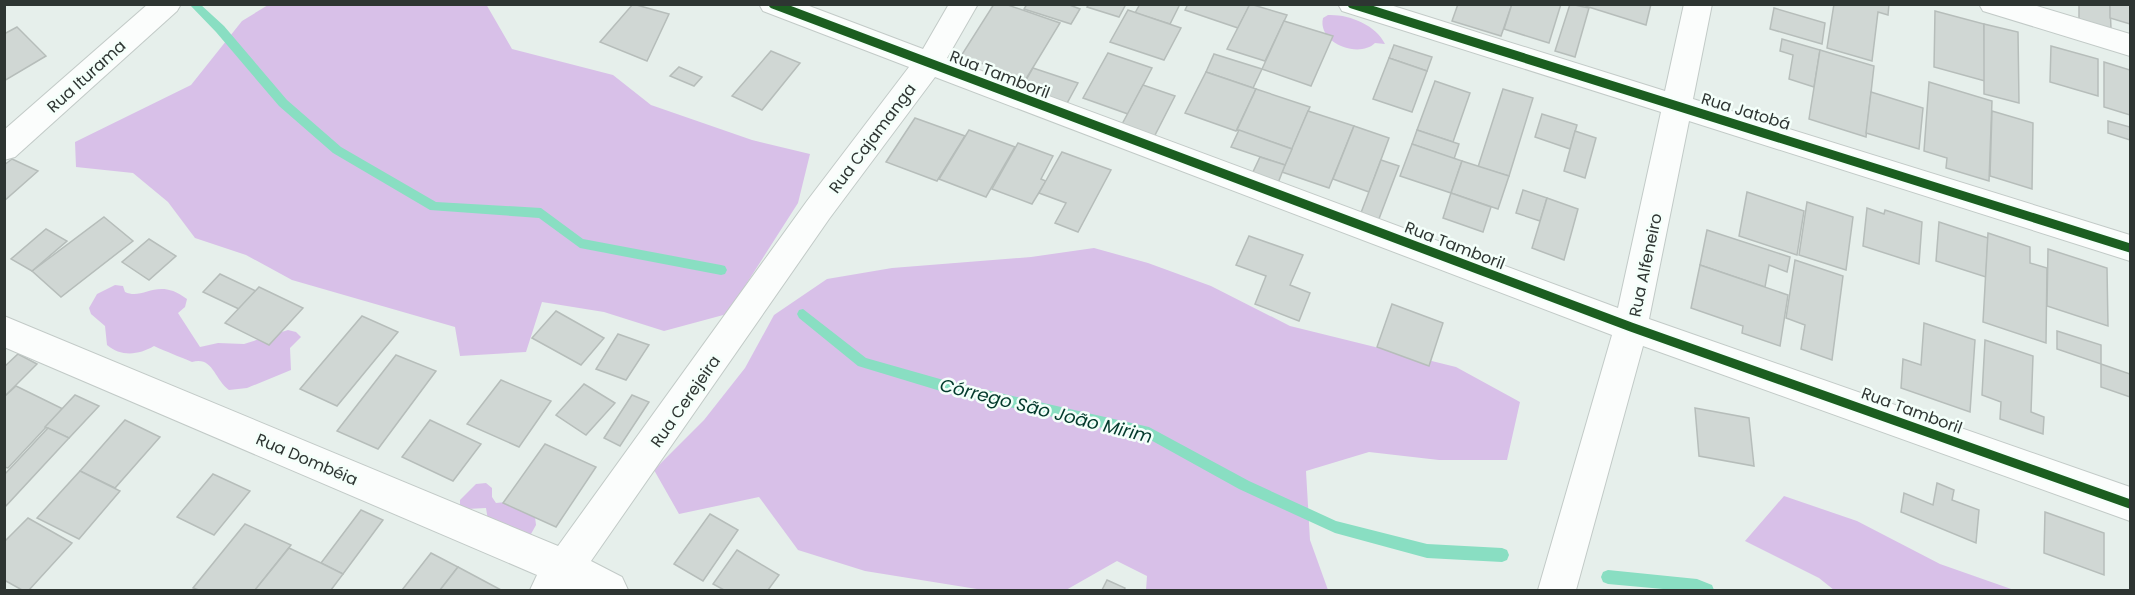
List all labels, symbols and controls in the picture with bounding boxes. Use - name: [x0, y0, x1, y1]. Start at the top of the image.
- street label: Rua Iturama: [42, 35, 131, 118]
- street label: Rua Tamboril: [946, 45, 1053, 104]
- street label: Rua Cajamanga: [823, 79, 921, 198]
- street label: Rua Jatobá: [1698, 87, 1793, 136]
- street label: Rua Alfeneiro: [1623, 211, 1668, 319]
- street label: Rua Tamboril: [1401, 216, 1508, 275]
- street label: Rua Cerejeira: [645, 351, 726, 452]
- water label: Córrego São João Mirim: [937, 372, 1155, 449]
- street label: Rua Tamboril: [1858, 382, 1966, 439]
- street label: Rua Dombéia: [252, 428, 361, 491]

